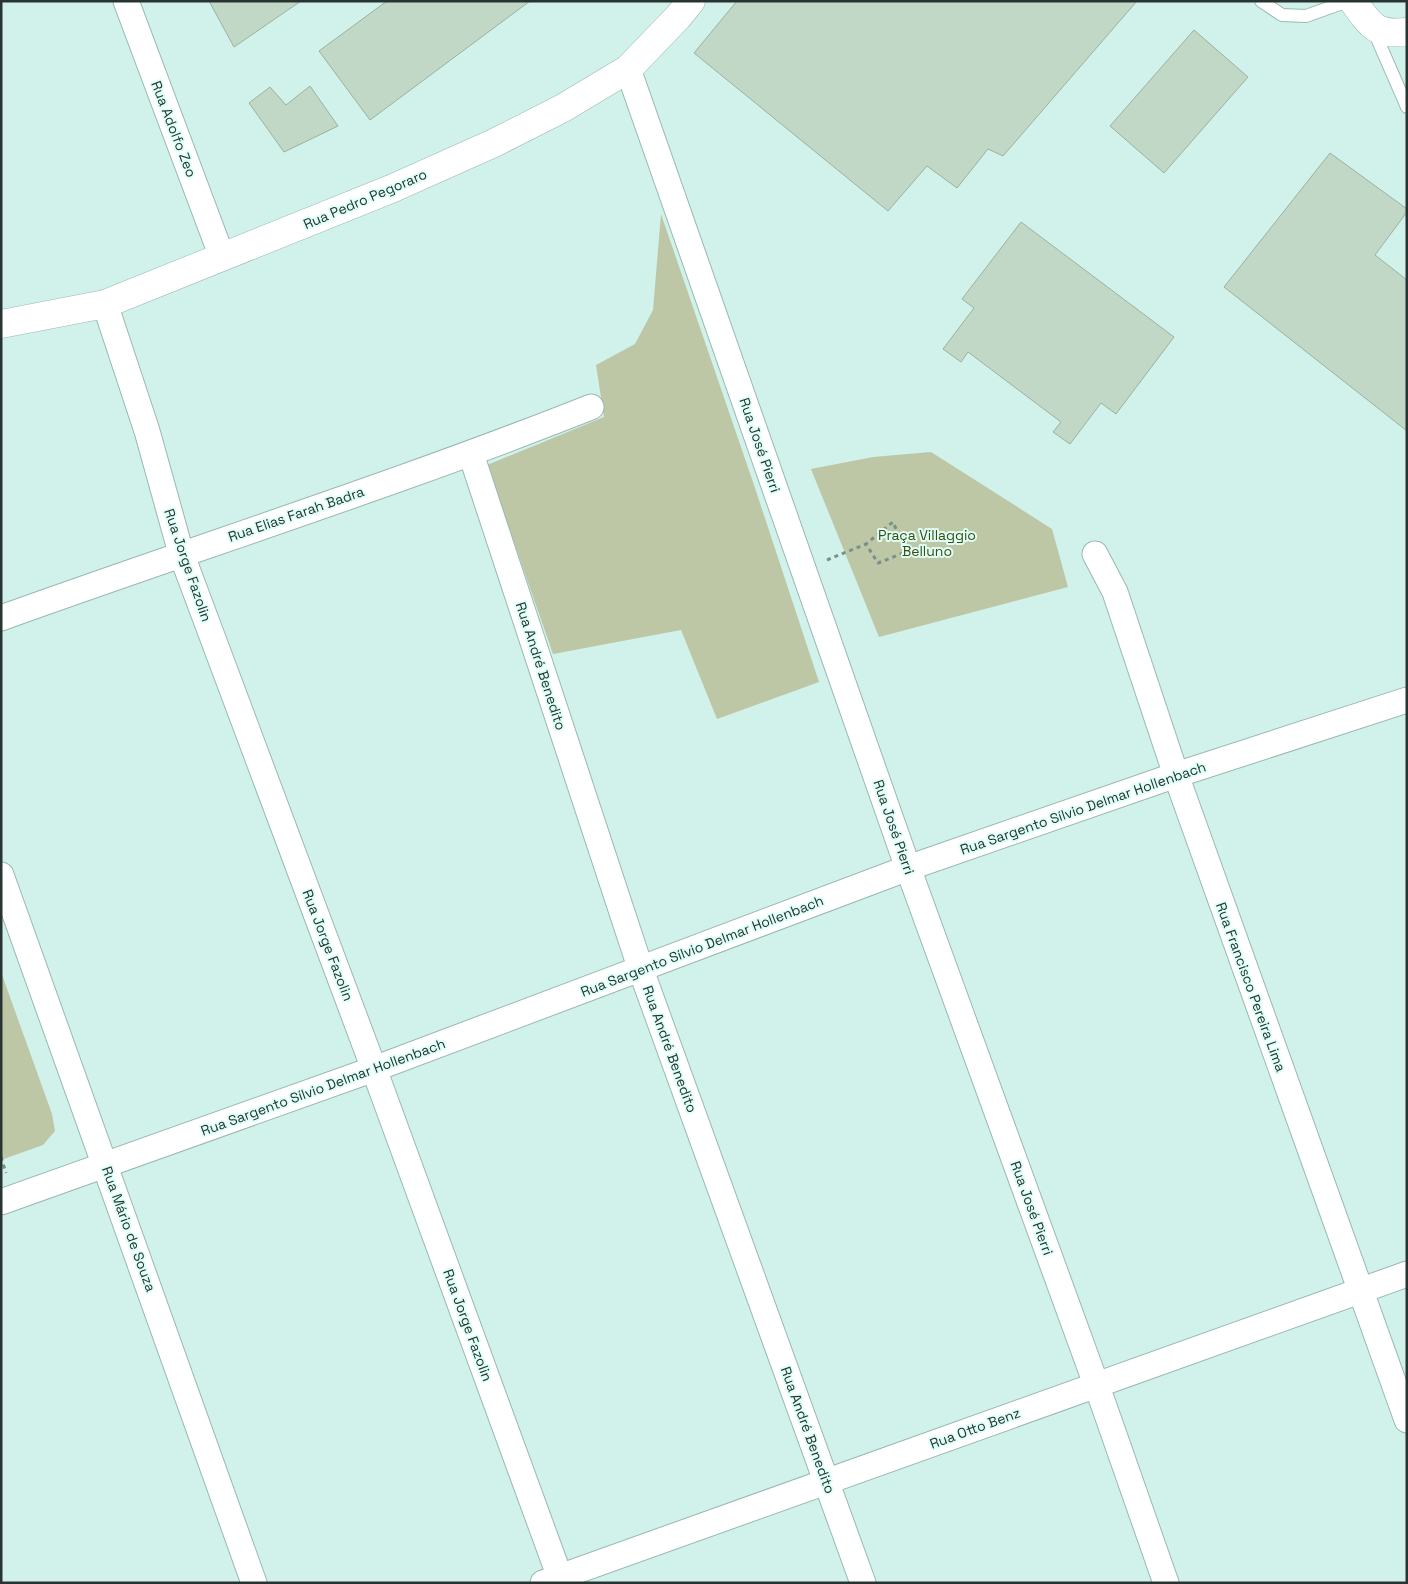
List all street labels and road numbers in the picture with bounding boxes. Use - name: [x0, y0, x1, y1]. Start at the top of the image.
- street label: Rua Adolfo Zeo: [147, 78, 201, 180]
- street label: Rua Pedro Pegoraro: [300, 165, 430, 233]
- street label: Rua José Pierri: [735, 395, 785, 495]
- street label: Rua Elias Farah Badra: [226, 482, 366, 546]
- street label: Rua Jorge Fazolin: [160, 506, 216, 624]
- street label: Rua André Benedito: [512, 600, 570, 732]
- street label: Rua Sargento Sílvio Delmar Hollenbach: [958, 757, 1208, 859]
- street label: Rua José Pierri: [869, 777, 919, 877]
- street label: Rua Jorge Fazolin: [298, 887, 358, 1003]
- street label: Rua Sargento Sílvio Delmar Hollenbach: [578, 891, 826, 1001]
- street label: Rua Francisco Pereira Lima: [1212, 900, 1290, 1074]
- street label: Rua André Benedito: [639, 983, 701, 1115]
- street label: Rua Sargento Sílvio Delmar Hollenbach: [198, 1034, 448, 1140]
- street label: Rua José Pierri: [1007, 1158, 1057, 1258]
- street label: Rua Mário de Souza: [98, 1164, 160, 1294]
- street label: Rua Jorge Fazolin: [439, 1266, 497, 1384]
- street label: Rua André Benedito: [777, 1364, 839, 1496]
- street label: Rua Otto Benz: [927, 1403, 1023, 1453]

